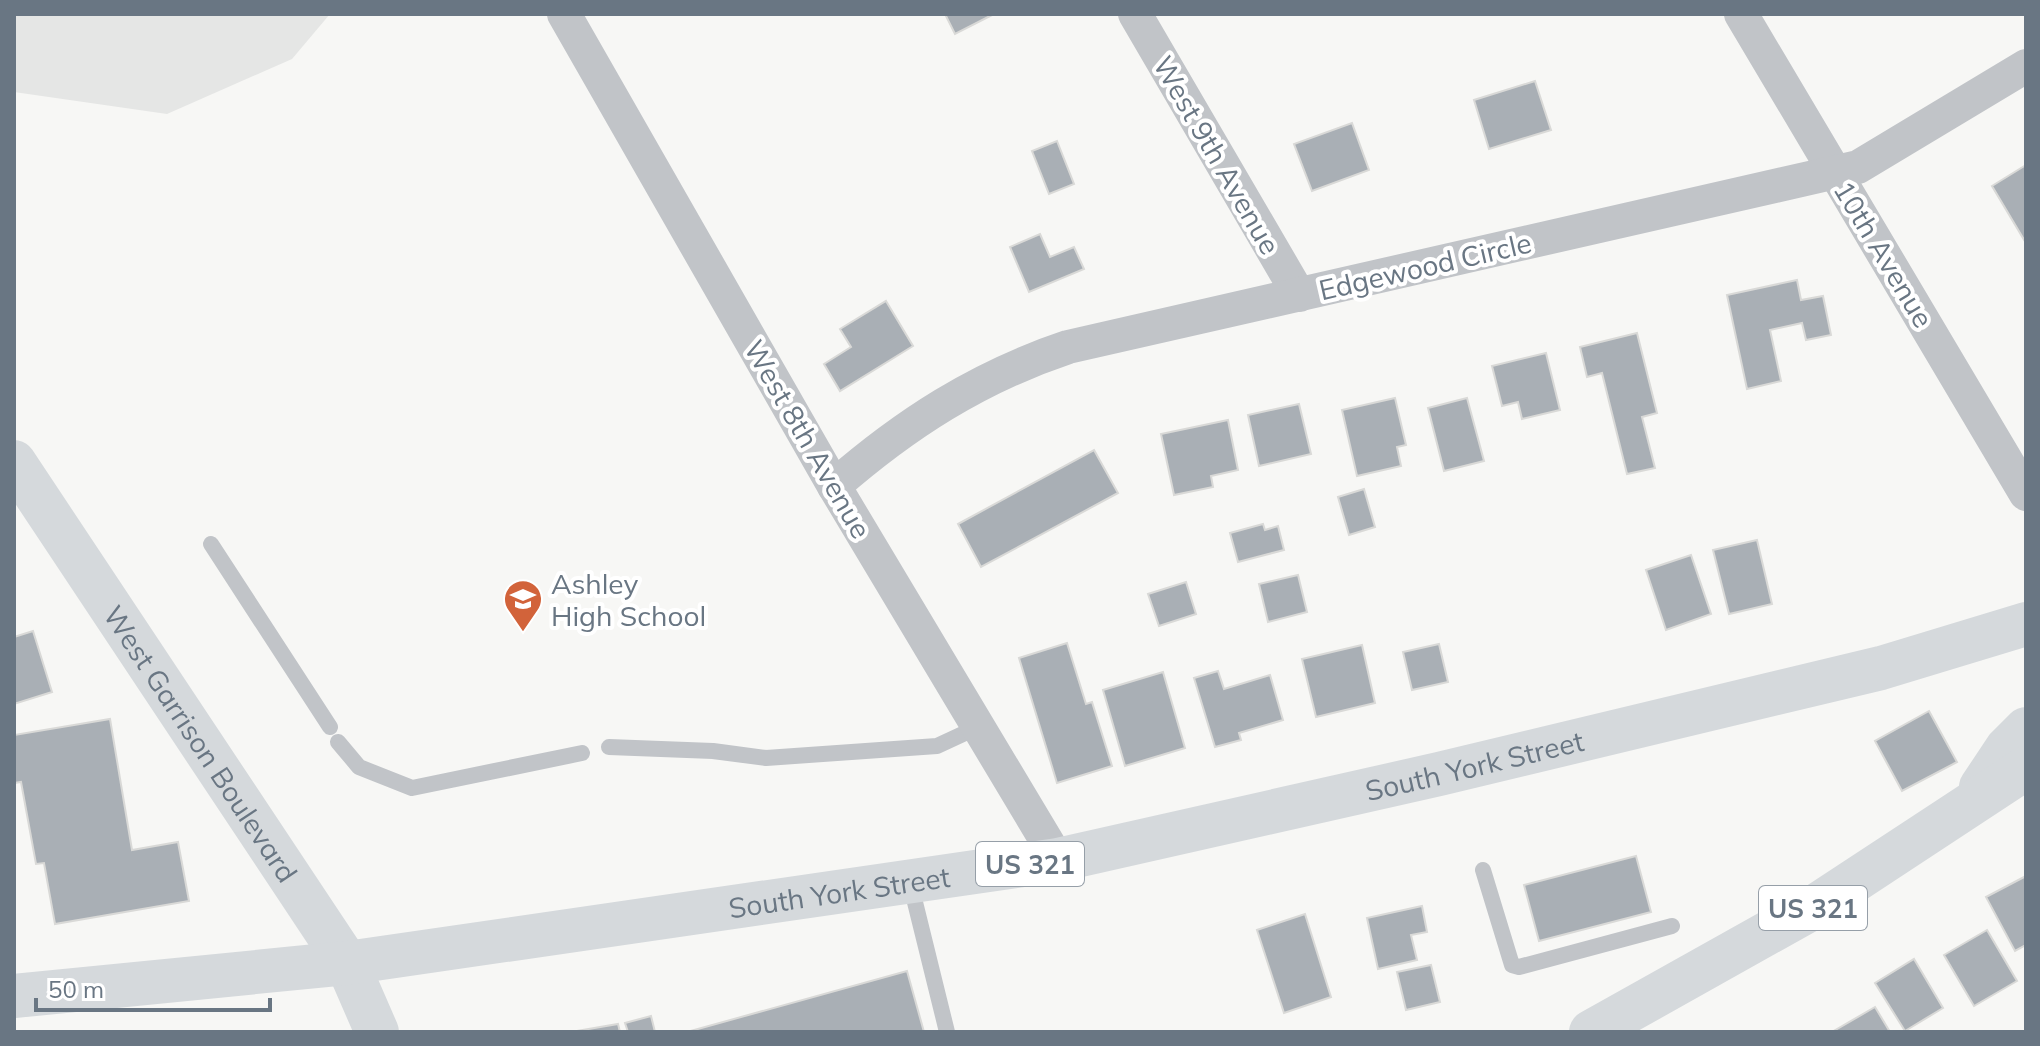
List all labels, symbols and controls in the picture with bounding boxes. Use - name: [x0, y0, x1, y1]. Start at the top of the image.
- street label: West 9th Avenue: [1146, 49, 1288, 261]
- street label: 10th Avenue: [1827, 174, 1941, 334]
- street label: Edgewood Circle: [1315, 225, 1535, 307]
- street label: West 8th Avenue: [737, 333, 879, 545]
- place label: Ashley High School: [551, 566, 706, 633]
- school or university icon: Ashley High School: [502, 578, 544, 633]
- street label: West Garrison Boulevard: [97, 599, 306, 888]
- street label: South York Street: [1362, 722, 1587, 808]
- road number: US 321: [976, 842, 1084, 886]
- street label: South York Street: [726, 858, 952, 925]
- road number: US 321: [1759, 886, 1867, 930]
- scale bar: [36, 962, 270, 1012]
- text: 50 m: [48, 974, 104, 1004]

